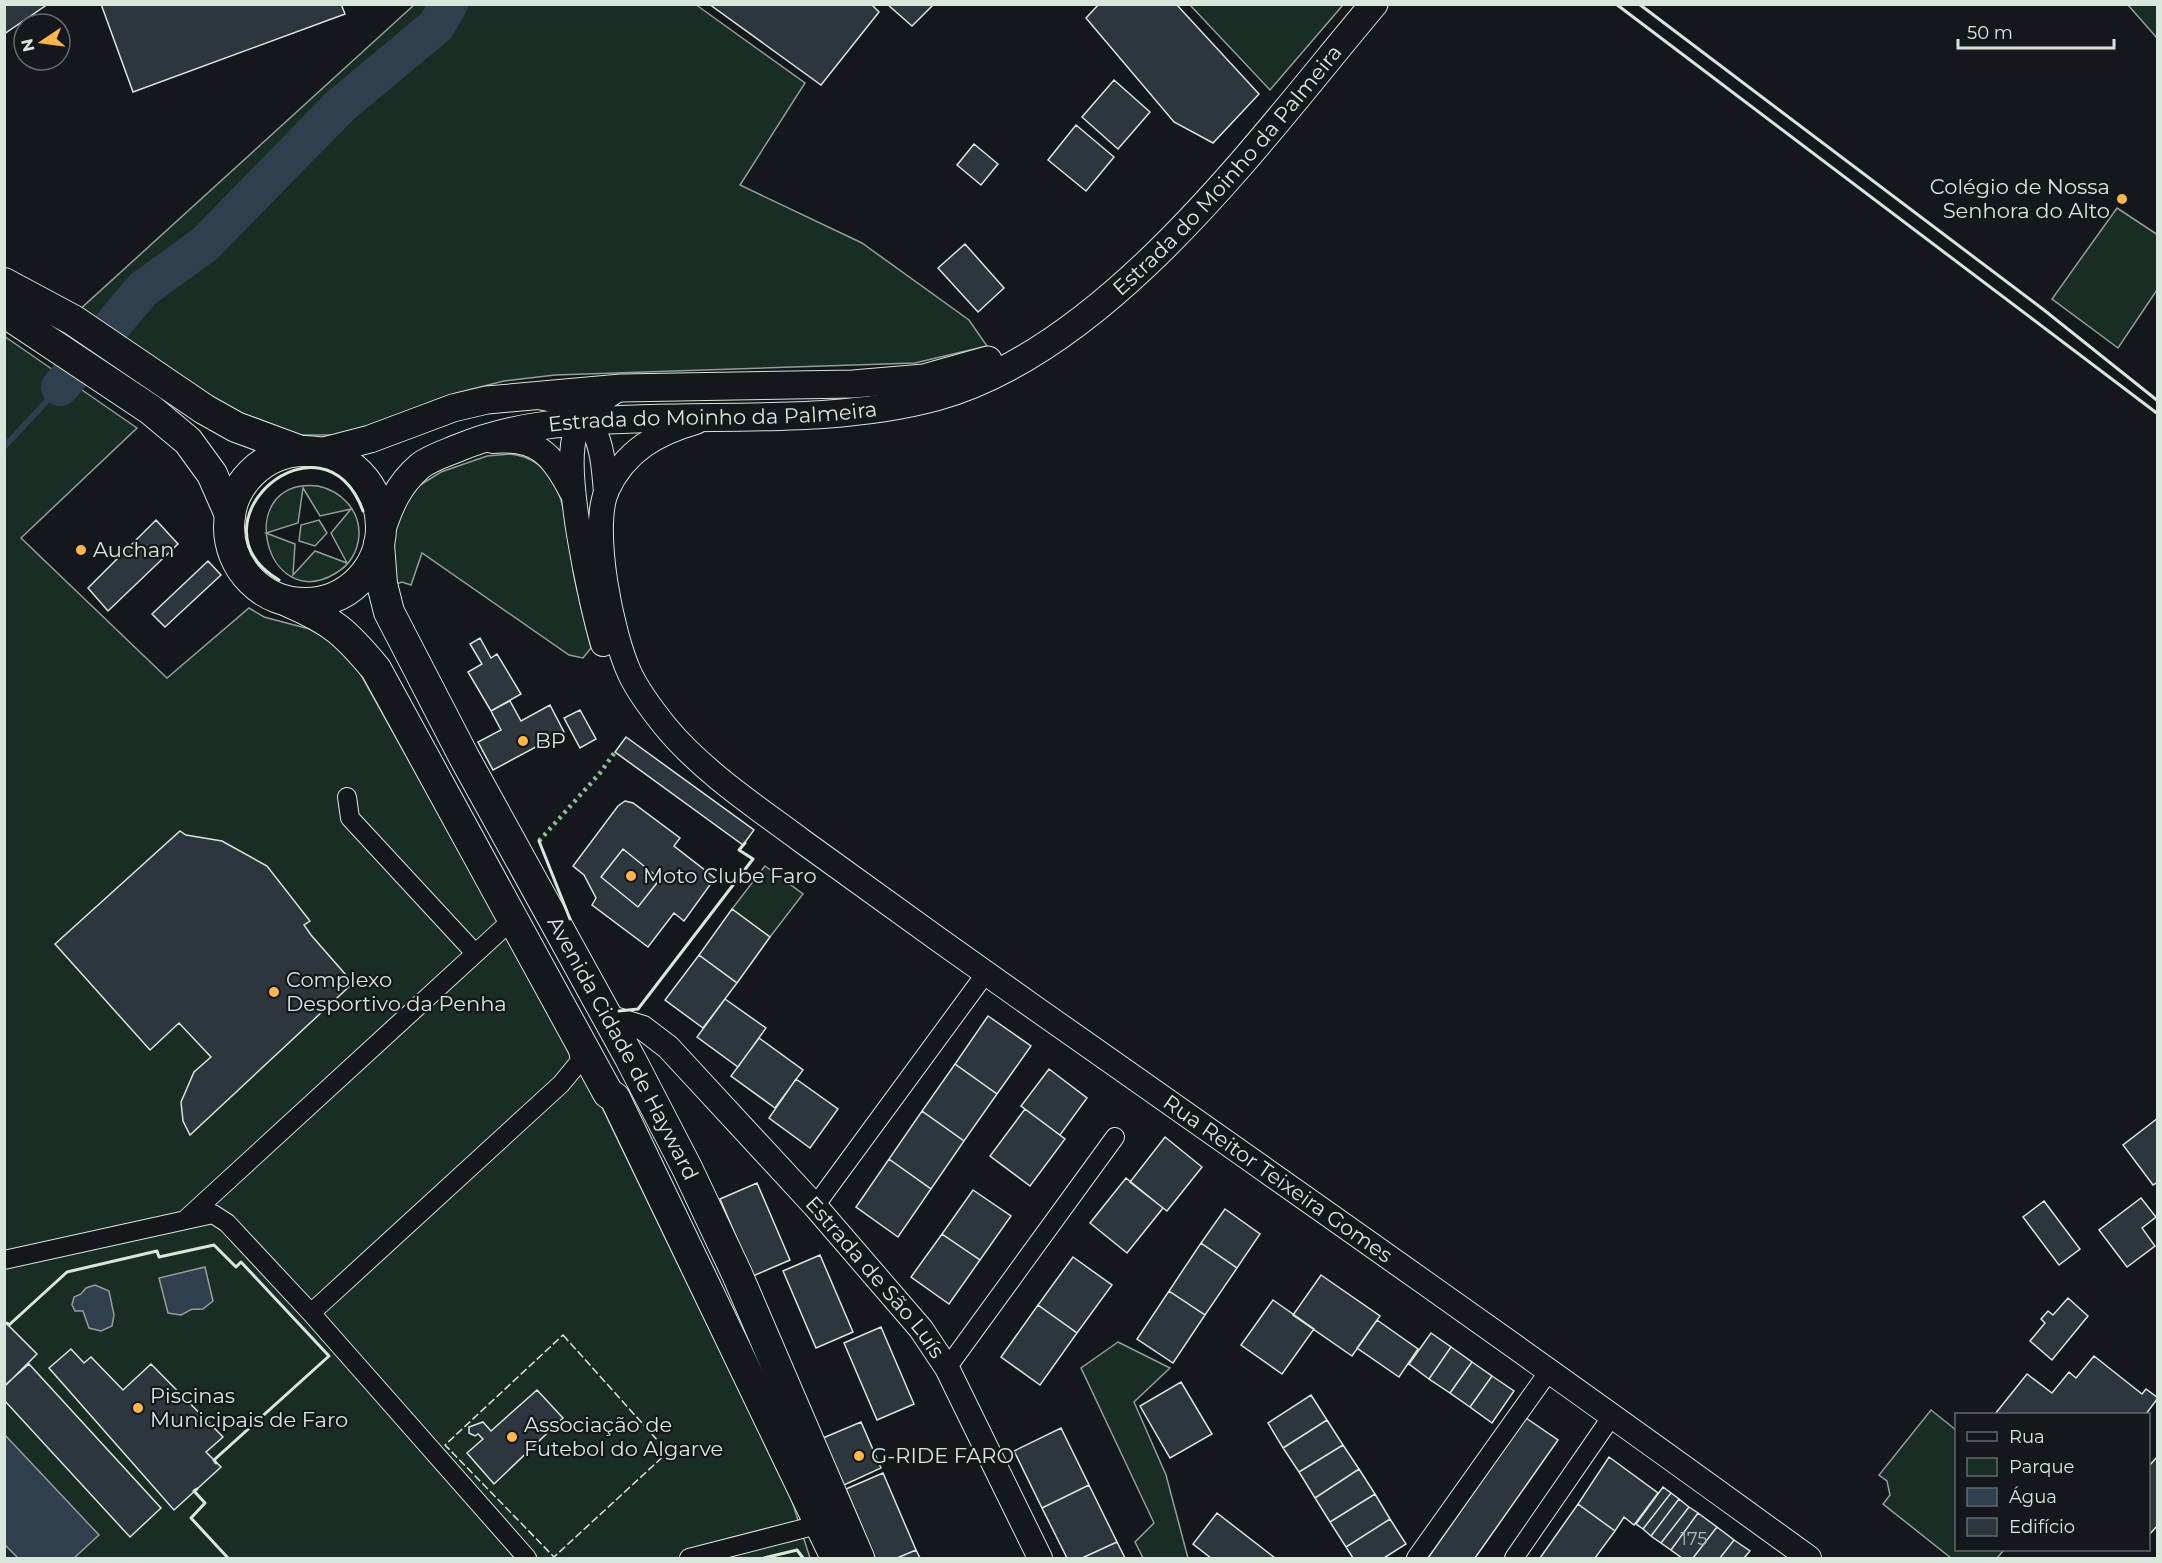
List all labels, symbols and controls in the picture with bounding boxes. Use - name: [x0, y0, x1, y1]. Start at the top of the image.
- north arrow: [12, 12, 72, 72]
- scale bar: [1958, 12, 2114, 50]
- text: 50 m: [1967, 22, 2013, 44]
- text: N: [17, 37, 39, 54]
- street label: Estrada do Moinho da Palmeira: [1107, 40, 1347, 300]
- place label: Colégio de Nossa Senhora do Alto: [1930, 174, 2110, 223]
- marker: Colégio de Nossa Senhora do Alto: [2115, 192, 2129, 206]
- street label: Estrada do Moinho da Palmeira: [547, 396, 879, 437]
- place label: Auchan: [93, 537, 174, 562]
- marker: Auchan: [74, 543, 88, 557]
- place label: BP: [535, 728, 566, 753]
- marker: BP: [516, 734, 530, 748]
- place label: Moto Clube Faro: [643, 863, 817, 888]
- marker: Moto Clube Faro: [624, 869, 638, 883]
- street label: Avenida Cidade de Hayward: [542, 912, 704, 1184]
- place label: Complexo Desportivo da Penha: [286, 967, 507, 1016]
- marker: Complexo Desportivo da Penha: [267, 985, 281, 999]
- street label: Rua Reitor Teixeira Gomes: [1159, 1089, 1397, 1268]
- street label: Estrada de São Luís: [801, 1191, 950, 1363]
- place label: Piscinas Municipais de Faro: [150, 1383, 348, 1432]
- marker: Piscinas Municipais de Faro: [131, 1401, 145, 1415]
- place label: Associação de Futebol do Algarve: [524, 1412, 723, 1461]
- legend: [1955, 1413, 2150, 1551]
- text: Rua: [2009, 1426, 2045, 1448]
- marker: Associação de Futebol do Algarve: [505, 1430, 519, 1444]
- place label: G-RIDE FARO: [871, 1443, 1014, 1468]
- marker: G-RIDE FARO: [852, 1449, 866, 1463]
- text: Parque: [2009, 1456, 2075, 1478]
- text: Água: [2009, 1486, 2057, 1508]
- text: Edifício: [2009, 1516, 2075, 1538]
- house number: 175: [1681, 1528, 1707, 1550]

